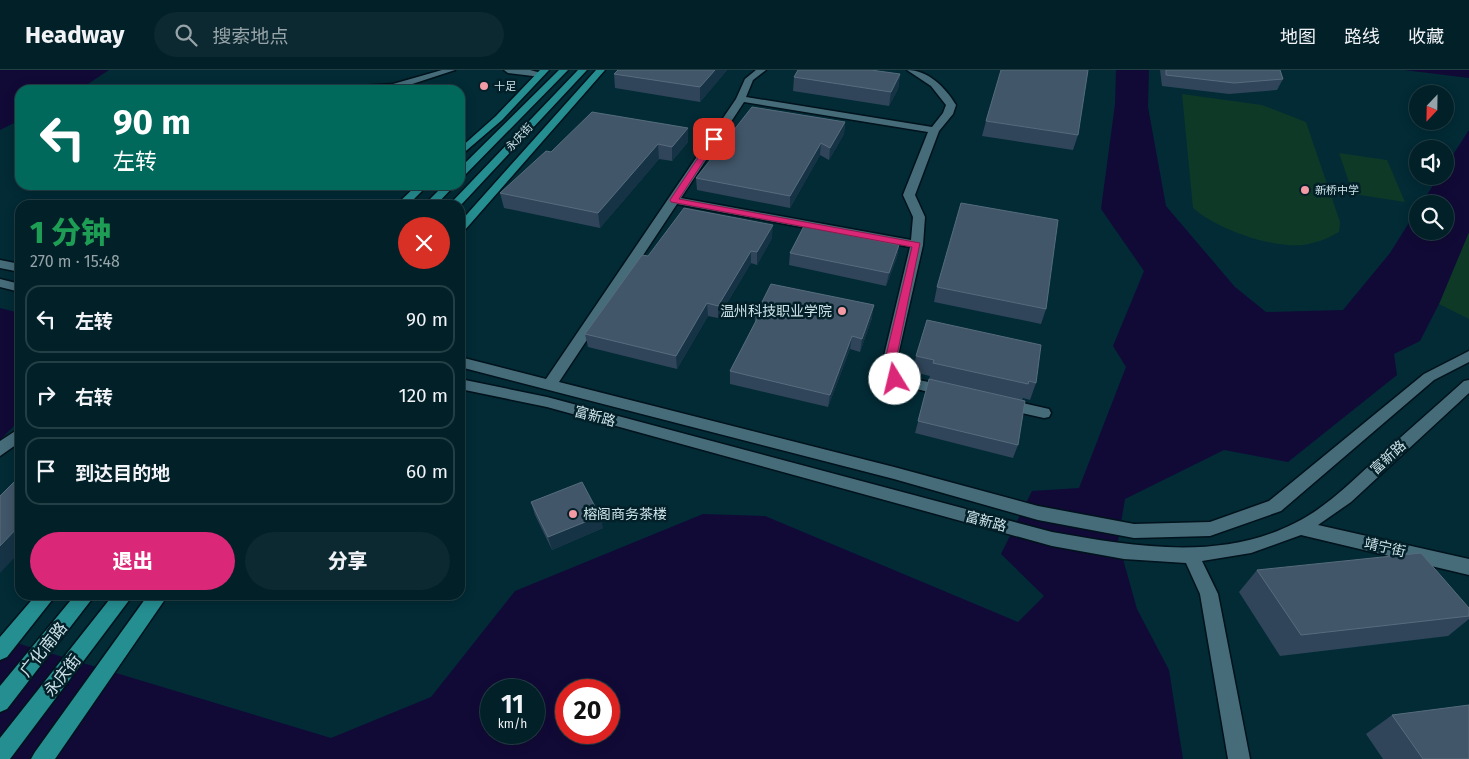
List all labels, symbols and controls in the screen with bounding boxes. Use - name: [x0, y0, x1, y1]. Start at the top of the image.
- search box: [154, 12, 504, 57]
- text: Headway: [25, 21, 124, 49]
- icon: search: [172, 21, 200, 49]
- text: 搜索地点: [212, 25, 288, 48]
- text: 地图: [1280, 26, 1316, 48]
- text: 路线: [1344, 26, 1380, 48]
- text: 收藏: [1408, 26, 1444, 48]
- marker: 十足: [478, 80, 490, 92]
- place label: 十足: [494, 80, 516, 93]
- north arrow: [1409, 85, 1454, 130]
- map controls: [1409, 85, 1454, 240]
- text: 90 m: [113, 101, 191, 143]
- icon: left: [30, 105, 95, 170]
- pin: [693, 118, 735, 160]
- street label: 永庆街: [503, 121, 535, 154]
- icon: arrive: [700, 125, 728, 153]
- button: sound: [1409, 140, 1454, 185]
- text: 左转: [113, 148, 157, 175]
- marker: 新桥中学: [1299, 184, 1311, 196]
- place label: 新桥中学: [1315, 184, 1359, 197]
- button: search: [1409, 195, 1454, 240]
- text: 1 分钟: [30, 215, 111, 251]
- button: close: [398, 217, 450, 269]
- text: 270 m · 15:48: [30, 252, 120, 271]
- place label: 温州科技职业学院: [720, 303, 832, 320]
- icon: left: [32, 305, 60, 333]
- marker: 温州科技职业学院: [836, 305, 848, 317]
- text: 90 m: [406, 308, 448, 331]
- text: 左转: [75, 310, 113, 333]
- position arrow: [868, 352, 920, 404]
- icon: right: [32, 381, 60, 409]
- text: 120 m: [398, 384, 448, 407]
- text: 右转: [75, 386, 113, 409]
- street label: 富新路: [572, 403, 617, 430]
- street label: 富新路: [1367, 437, 1409, 478]
- icon: arrive: [32, 457, 60, 485]
- text: 60 m: [406, 460, 448, 483]
- text: 到达目的地: [75, 462, 170, 485]
- place label: 榕阁商务茶楼: [583, 506, 667, 523]
- marker: 榕阁商务茶楼: [567, 508, 579, 520]
- street label: 富新路: [963, 508, 1008, 535]
- button: 退出: [30, 532, 235, 590]
- button: 分享: [245, 532, 450, 590]
- street label: 靖宁街: [1363, 534, 1407, 560]
- street label: 广化南路: [16, 618, 71, 680]
- street label: 永庆街: [40, 651, 85, 700]
- speed limit sign: 20: [555, 679, 620, 744]
- text: 11: [501, 690, 524, 720]
- text: km/h: [498, 717, 527, 731]

